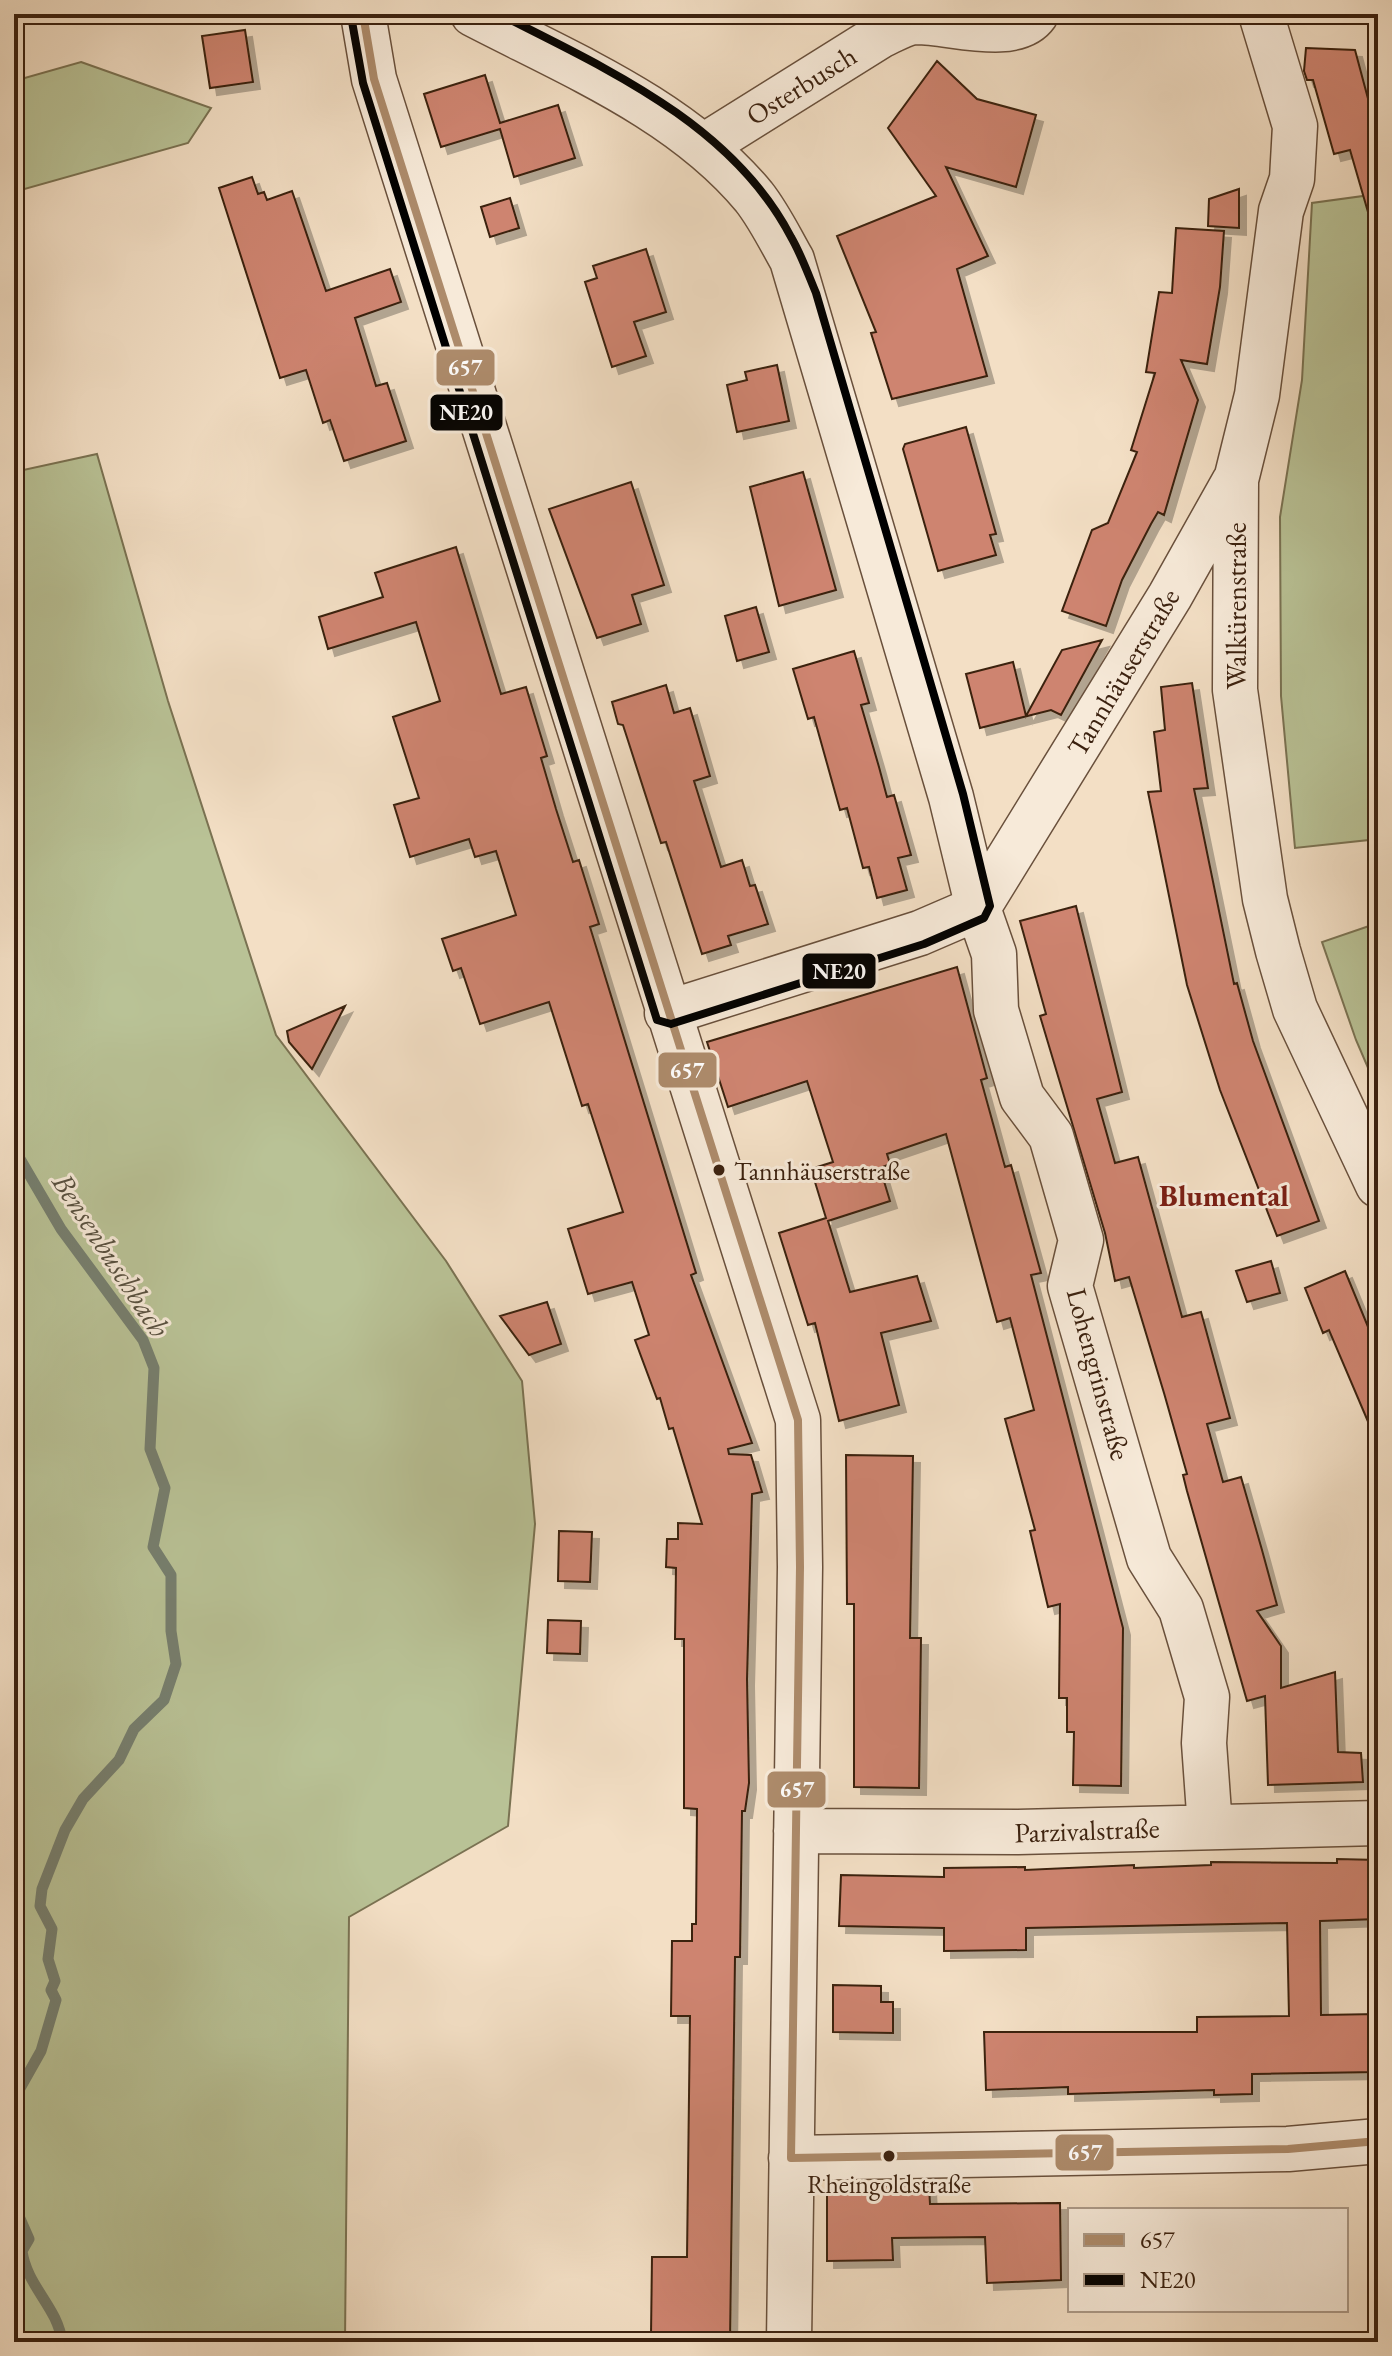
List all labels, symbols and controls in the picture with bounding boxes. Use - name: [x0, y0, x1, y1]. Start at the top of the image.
- street label: Osterbusch: [739, 37, 863, 133]
- line badge: 657: [435, 348, 496, 387]
- text: 657: [448, 353, 483, 382]
- line badge: NE20: [429, 393, 504, 432]
- text: NE20: [439, 398, 493, 427]
- street label: Walkürenstraße: [1218, 522, 1254, 690]
- street label: Tannhäuserstraße: [1059, 581, 1187, 763]
- line badge: NE20: [801, 952, 877, 990]
- text: NE20: [812, 957, 866, 986]
- line badge: 657: [657, 1051, 718, 1089]
- text: 657: [670, 1056, 705, 1085]
- place label: Tannhäuserstraße: [734, 1154, 910, 1188]
- marker: Tannhäuserstraße: [711, 1162, 727, 1178]
- water label: Bensenbuschbach: [43, 1164, 179, 1345]
- district label: Blumental: [1159, 1176, 1289, 1215]
- street label: Lohengrinstraße: [1059, 1284, 1139, 1464]
- line badge: 657: [766, 1770, 827, 1809]
- text: 657: [780, 1775, 815, 1804]
- street label: Parzivalstraße: [1014, 1809, 1160, 1851]
- line badge: 657: [1054, 2133, 1115, 2172]
- text: 657: [1068, 2138, 1103, 2167]
- marker: Rheingoldstraße: [881, 2148, 897, 2164]
- place label: Rheingoldstraße: [807, 2167, 971, 2201]
- legend: [1068, 2208, 1348, 2312]
- text: 657: [1140, 2224, 1175, 2255]
- text: NE20: [1140, 2264, 1196, 2295]

